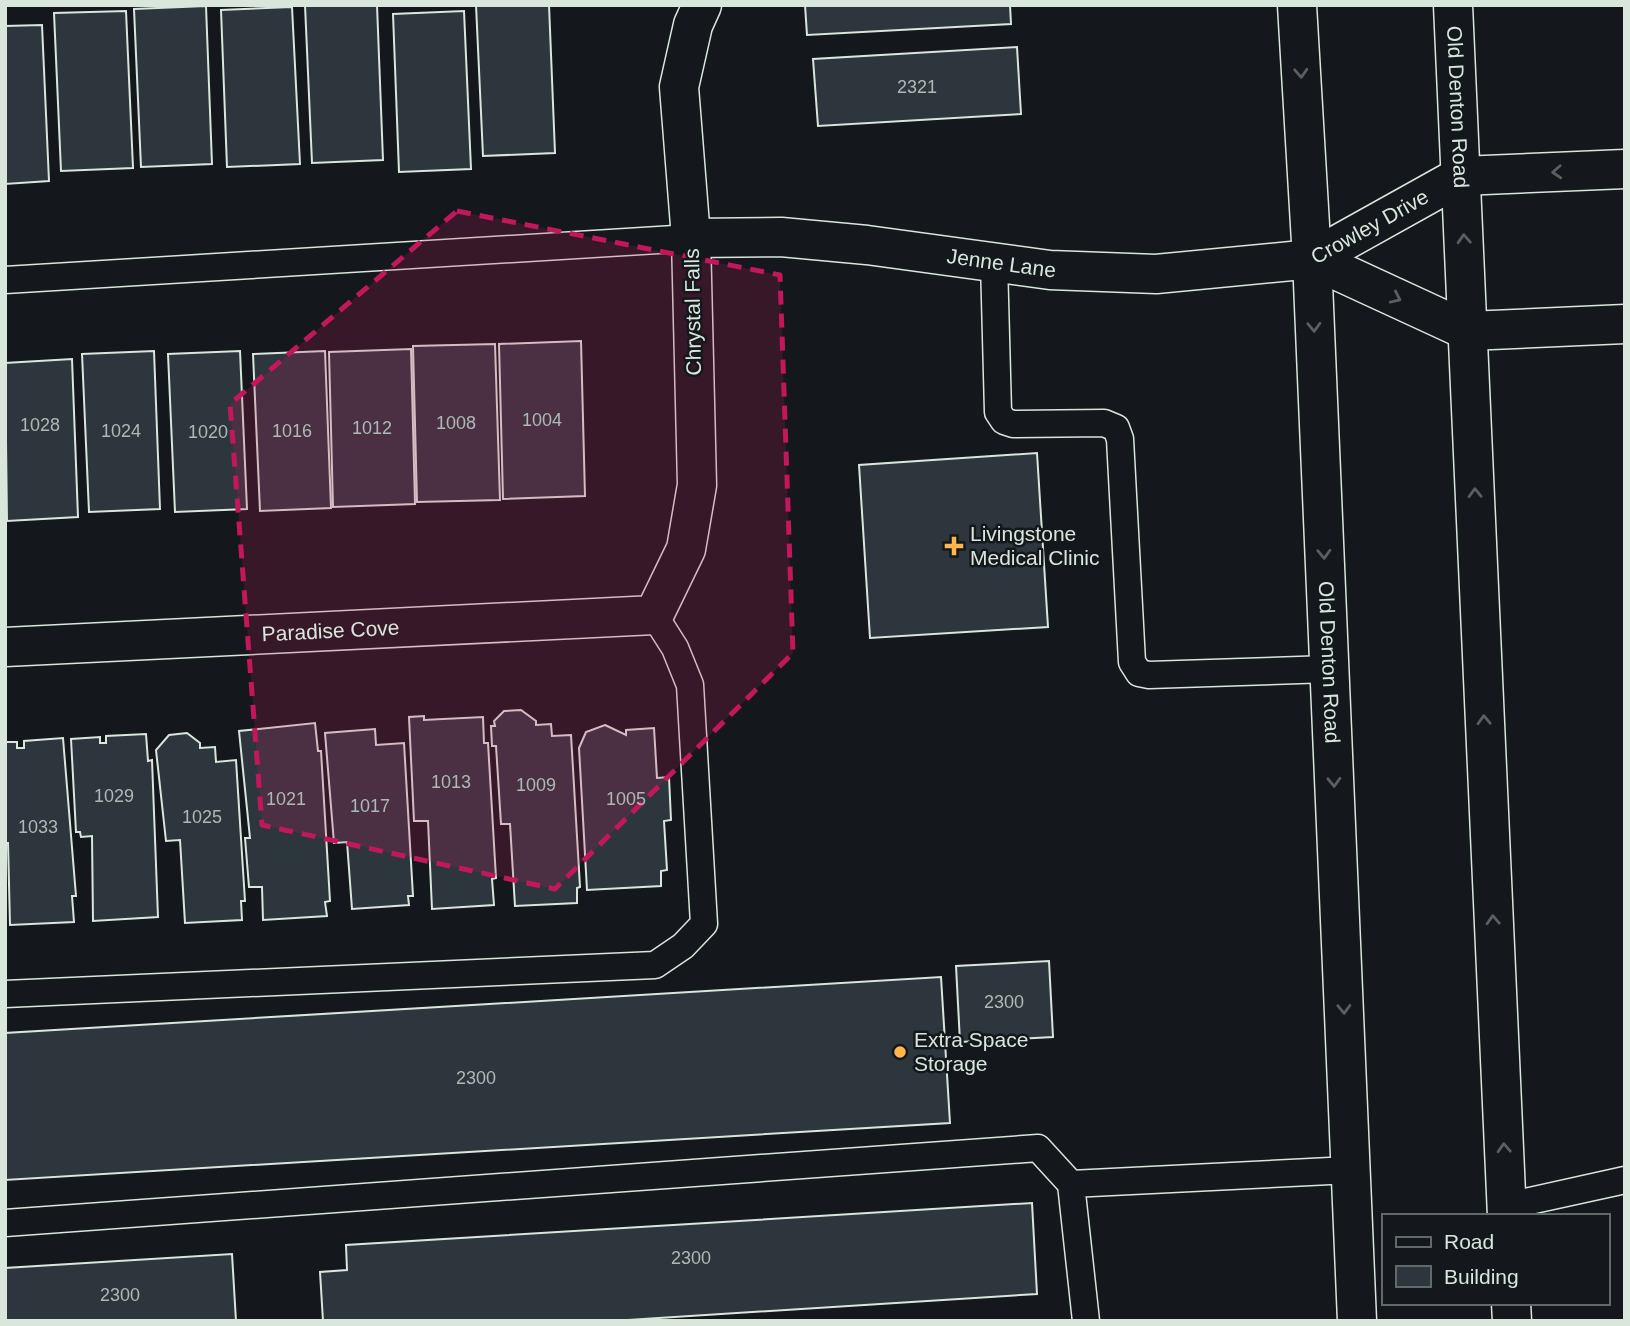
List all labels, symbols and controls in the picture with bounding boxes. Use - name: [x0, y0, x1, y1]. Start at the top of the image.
- street label: Old Denton Road: [1443, 25, 1473, 189]
- one-way arrow: [1293, 68, 1308, 79]
- house number: 2321: [897, 77, 937, 97]
- one-way arrow: [1551, 164, 1562, 179]
- street label: Crowley Drive: [1307, 185, 1432, 268]
- one-way arrow: [1456, 233, 1471, 244]
- street label: Jenne Lane: [945, 244, 1056, 281]
- street label: Chrystal Falls: [680, 248, 705, 376]
- one-way arrow: [1389, 290, 1401, 304]
- one-way arrow: [1307, 322, 1322, 333]
- house number: 1004: [522, 410, 562, 430]
- house number: 1008: [436, 413, 476, 433]
- house number: 1028: [20, 415, 60, 435]
- house number: 1012: [352, 418, 392, 438]
- house number: 1024: [101, 421, 141, 441]
- house number: 1016: [272, 421, 312, 441]
- house number: 1020: [188, 422, 228, 442]
- one-way arrow: [1467, 487, 1482, 498]
- place label: Livingstone Medical Clinic: [970, 522, 1100, 569]
- marker: Livingstone Medical Clinic: [944, 536, 964, 556]
- one-way arrow: [1317, 549, 1332, 560]
- street label: Old Denton Road: [1315, 581, 1345, 744]
- street label: Paradise Cove: [261, 616, 400, 645]
- one-way arrow: [1477, 714, 1492, 725]
- house number: 1013: [431, 772, 471, 792]
- house number: 1009: [516, 775, 556, 795]
- one-way arrow: [1326, 776, 1341, 787]
- house number: 1029: [94, 786, 134, 806]
- house number: 1021: [266, 789, 306, 809]
- house number: 1005: [606, 789, 646, 809]
- house number: 1017: [350, 796, 390, 816]
- house number: 1025: [182, 807, 222, 827]
- house number: 1033: [18, 817, 58, 837]
- one-way arrow: [1486, 915, 1501, 926]
- house number: 2300: [984, 992, 1024, 1012]
- one-way arrow: [1336, 1004, 1351, 1015]
- place label: Extra Space Storage: [914, 1028, 1028, 1075]
- marker: Extra Space Storage: [892, 1044, 908, 1060]
- house number: 2300: [456, 1068, 496, 1088]
- one-way arrow: [1496, 1142, 1511, 1153]
- legend: [1382, 1214, 1609, 1305]
- text: Road: [1444, 1230, 1494, 1253]
- house number: 2300: [671, 1248, 711, 1268]
- text: Building: [1444, 1265, 1519, 1288]
- house number: 2300: [100, 1285, 140, 1305]

